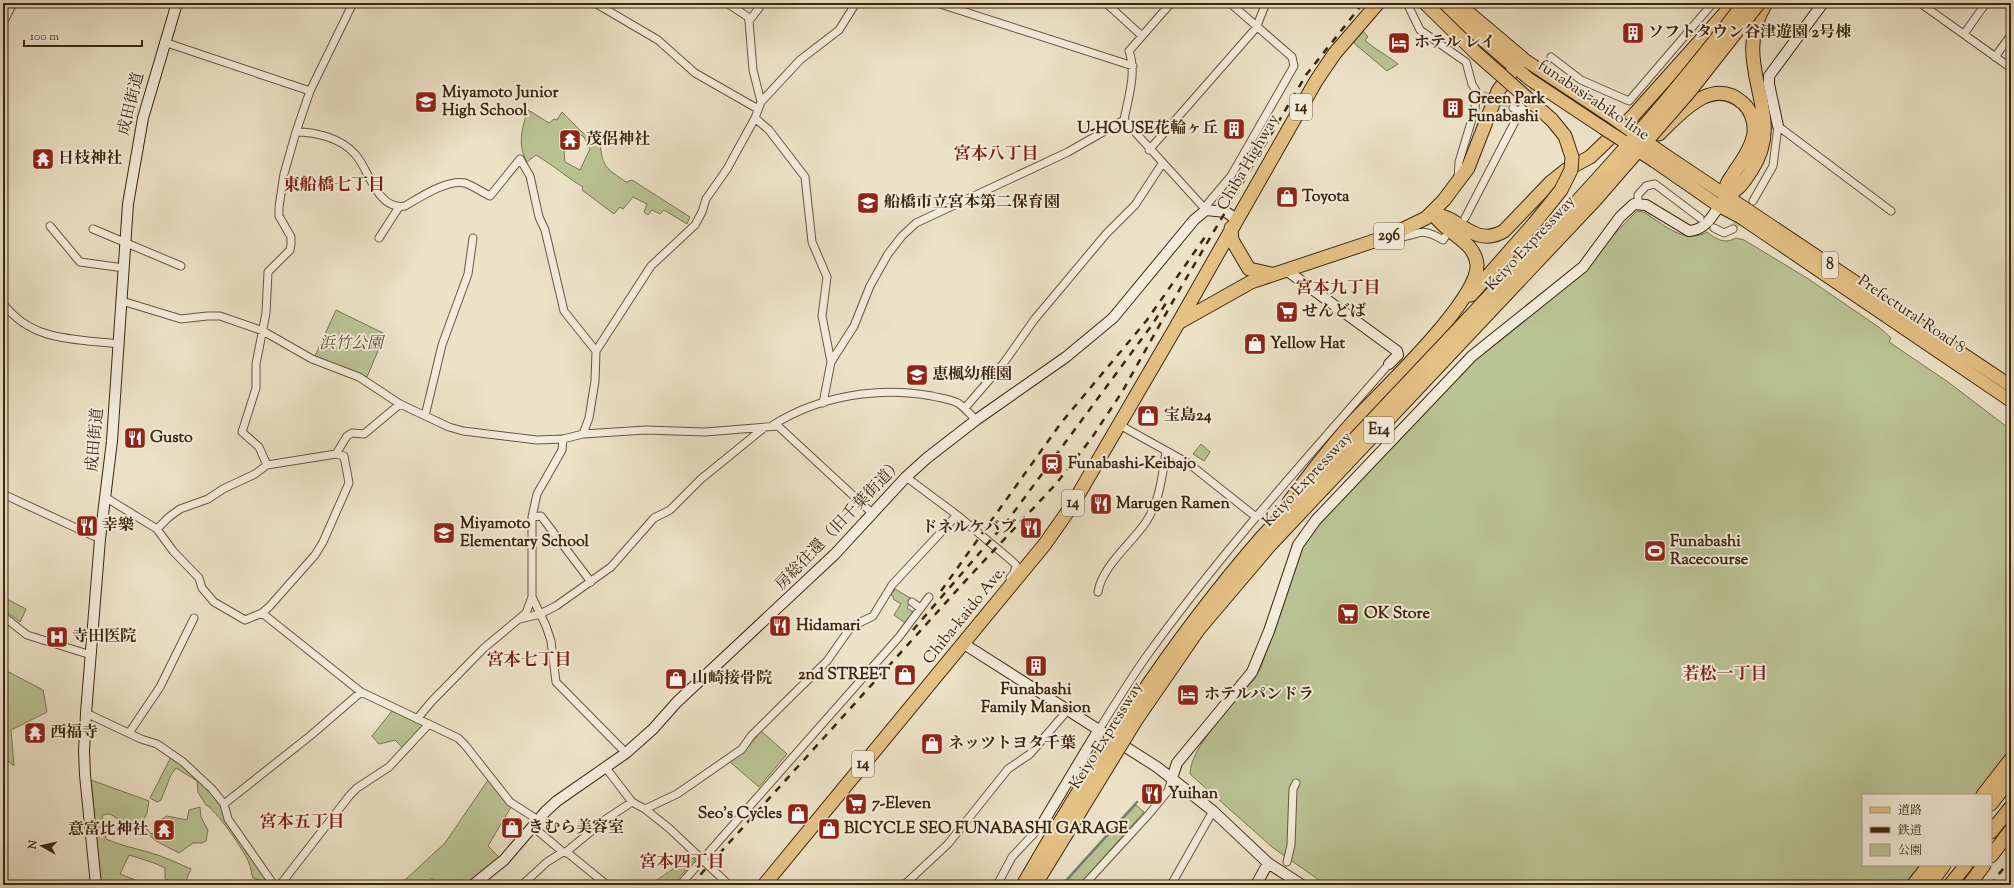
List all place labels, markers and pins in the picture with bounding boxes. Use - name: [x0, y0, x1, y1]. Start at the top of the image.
- building icon: ソフトタウン谷津遊園 2号棟: [1620, 20, 1646, 46]
- place label: ソフトタウン谷津遊園 2号棟: [1648, 22, 1851, 45]
- hotel icon: ホテル レイ: [1386, 30, 1412, 56]
- place label: ホテル レイ: [1414, 32, 1496, 55]
- place label: Miyamoto Junior High School: [442, 82, 559, 123]
- place label: Green Park Funabashi: [1468, 88, 1546, 129]
- school or university icon: Miyamoto Junior High School: [413, 89, 439, 115]
- building icon: Green Park Funabashi: [1440, 95, 1466, 121]
- building icon: U-HOUSE花輪ヶ丘: [1221, 116, 1247, 142]
- place label: U-HOUSE花輪ヶ丘: [1077, 118, 1218, 141]
- temple icon: 茂侶神社: [557, 127, 583, 153]
- place label: 茂侶神社: [586, 129, 650, 152]
- temple icon: 日枝神社: [30, 146, 56, 172]
- place label: 日枝神社: [58, 148, 122, 171]
- shop icon: Toyota: [1274, 184, 1300, 210]
- place label: Toyota: [1302, 186, 1350, 209]
- school or university icon: 船橋市立宮本第二保育園: [855, 190, 881, 216]
- place label: 船橋市立宮本第二保育園: [884, 192, 1060, 215]
- supermarket icon: せんどば: [1274, 299, 1300, 325]
- place label: せんどば: [1302, 301, 1366, 324]
- shop icon: Yellow Hat: [1242, 331, 1268, 357]
- place label: Yellow Hat: [1270, 333, 1346, 356]
- school or university icon: 恵楓幼稚園: [904, 362, 930, 388]
- place label: 恵楓幼稚園: [932, 364, 1012, 387]
- shop icon: 宝島24: [1135, 403, 1161, 429]
- place label: 宝島24: [1164, 405, 1212, 428]
- restaurant icon: Gusto: [122, 425, 148, 451]
- place label: Gusto: [150, 427, 193, 450]
- station icon: Funabashi-Keibajo: [1039, 451, 1065, 477]
- place label: Funabashi-Keibajo: [1068, 453, 1196, 476]
- restaurant icon: Marugen Ramen: [1088, 491, 1114, 517]
- place label: Marugen Ramen: [1116, 493, 1231, 516]
- restaurant icon: 幸樂: [74, 513, 100, 539]
- place label: Miyamoto Elementary School: [460, 513, 590, 554]
- place label: 幸樂: [102, 515, 134, 538]
- restaurant icon: ドネルケバブ: [1018, 515, 1044, 541]
- place label: ドネルケバブ: [921, 517, 1016, 540]
- school or university icon: Miyamoto Elementary School: [431, 520, 457, 546]
- place label: Funabashi Racecourse: [1670, 531, 1749, 572]
- sports icon: Funabashi Racecourse: [1642, 538, 1668, 564]
- supermarket icon: OK Store: [1335, 601, 1361, 627]
- place label: OK Store: [1364, 603, 1430, 626]
- restaurant icon: Hidamari: [767, 613, 793, 639]
- place label: Hidamari: [796, 615, 861, 638]
- hospital icon: 寺田医院: [44, 624, 70, 650]
- place label: 寺田医院: [72, 626, 136, 649]
- building icon: Funabashi Family Mansion: [1023, 653, 1049, 679]
- shop icon: 2nd STREET: [892, 662, 918, 688]
- place label: 2nd STREET: [798, 664, 891, 687]
- shop icon: 山崎接骨院: [663, 666, 689, 692]
- place label: 山崎接骨院: [692, 668, 772, 691]
- place label: Funabashi Family Mansion: [981, 679, 1092, 720]
- hotel icon: ホテルパンドラ: [1175, 682, 1201, 708]
- place label: ホテルパンドラ: [1204, 684, 1314, 707]
- temple icon: 西福寺: [22, 720, 48, 746]
- place label: 西福寺: [50, 722, 98, 745]
- shop icon: ネッツトヨタ千葉: [919, 731, 945, 757]
- place label: ネッツトヨタ千葉: [948, 733, 1076, 756]
- restaurant icon: Yuihan: [1139, 781, 1165, 807]
- place label: Yuihan: [1168, 783, 1219, 806]
- supermarket icon: 7-Eleven: [843, 791, 869, 817]
- place label: 7-Eleven: [872, 793, 932, 816]
- shop icon: Seo's Cycles: [785, 801, 811, 827]
- place label: Seo's Cycles: [698, 803, 782, 826]
- shop icon: きむら美容室: [499, 815, 525, 841]
- shop icon: BICYCLE SEO FUNABASHI GARAGE: [816, 816, 842, 842]
- temple icon: 意富比神社: [151, 817, 177, 843]
- place label: きむら美容室: [528, 817, 624, 840]
- place label: BICYCLE SEO FUNABASHI GARAGE: [844, 818, 1129, 841]
- place label: 意富比神社: [68, 819, 148, 842]

